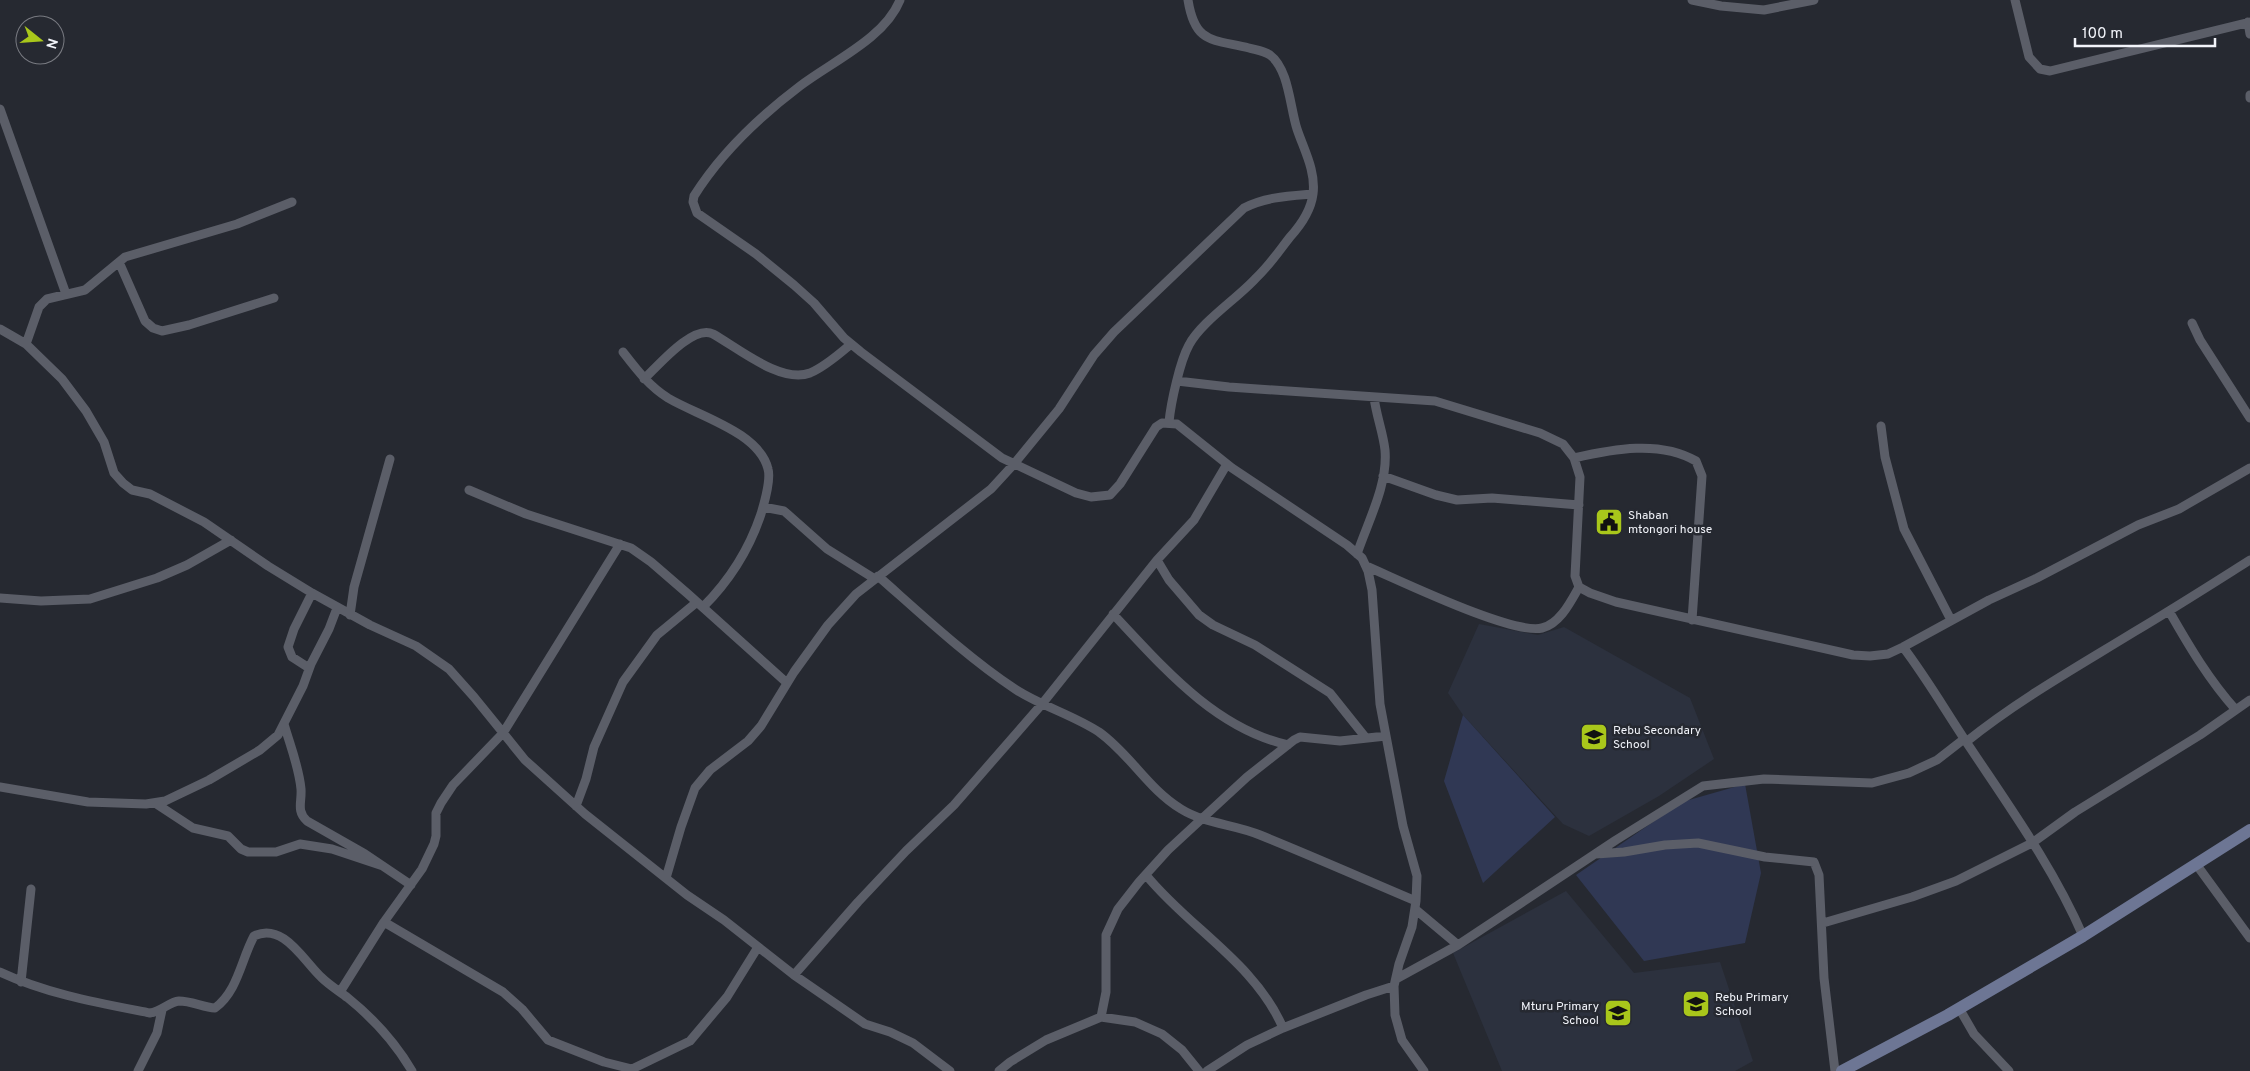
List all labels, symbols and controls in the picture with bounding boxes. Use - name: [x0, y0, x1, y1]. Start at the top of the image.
- north arrow: [15, 15, 65, 65]
- scale bar: [2075, 15, 2215, 47]
- text: 100 m: [2082, 25, 2123, 44]
- text: N: [41, 36, 61, 51]
- public building icon: Shaban mtongori house: [1594, 507, 1624, 537]
- place label: Shaban mtongori house: [1628, 508, 1712, 538]
- school or university icon: Rebu Secondary School: [1579, 722, 1609, 752]
- place label: Rebu Secondary School: [1613, 723, 1701, 753]
- school or university icon: Rebu Primary School: [1681, 989, 1711, 1019]
- place label: Rebu Primary School: [1715, 990, 1789, 1020]
- school or university icon: Mturu Primary School: [1603, 998, 1633, 1028]
- place label: Mturu Primary School: [1521, 999, 1599, 1029]

